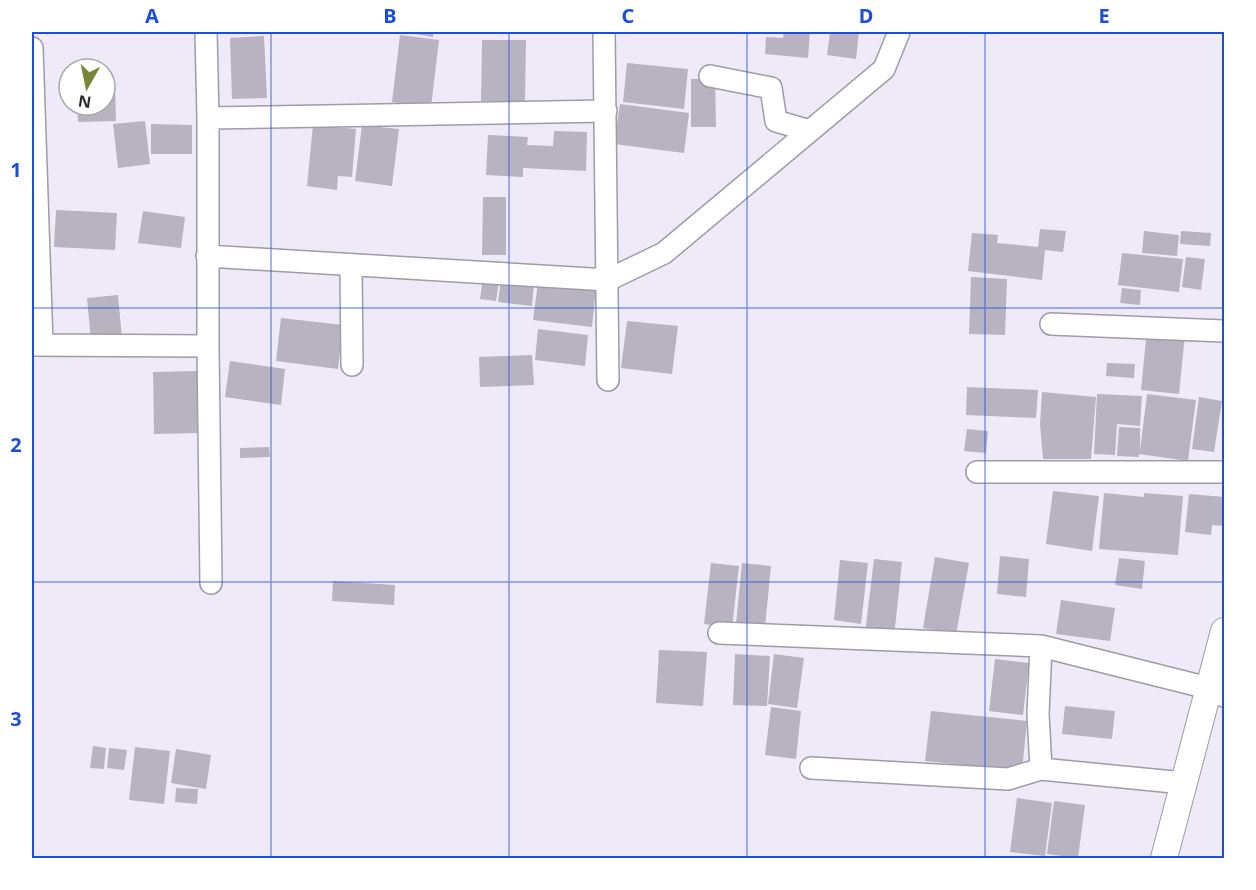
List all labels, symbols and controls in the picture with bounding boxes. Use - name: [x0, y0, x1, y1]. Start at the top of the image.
- text: A: [145, 2, 159, 29]
- text: B: [383, 2, 397, 29]
- text: C: [622, 2, 635, 29]
- text: D: [859, 2, 873, 29]
- text: E: [1098, 2, 1110, 29]
- north arrow: [57, 57, 117, 117]
- text: N: [77, 90, 93, 114]
- text: 1: [10, 156, 22, 183]
- text: 2: [10, 431, 22, 458]
- text: 3: [10, 705, 22, 732]

